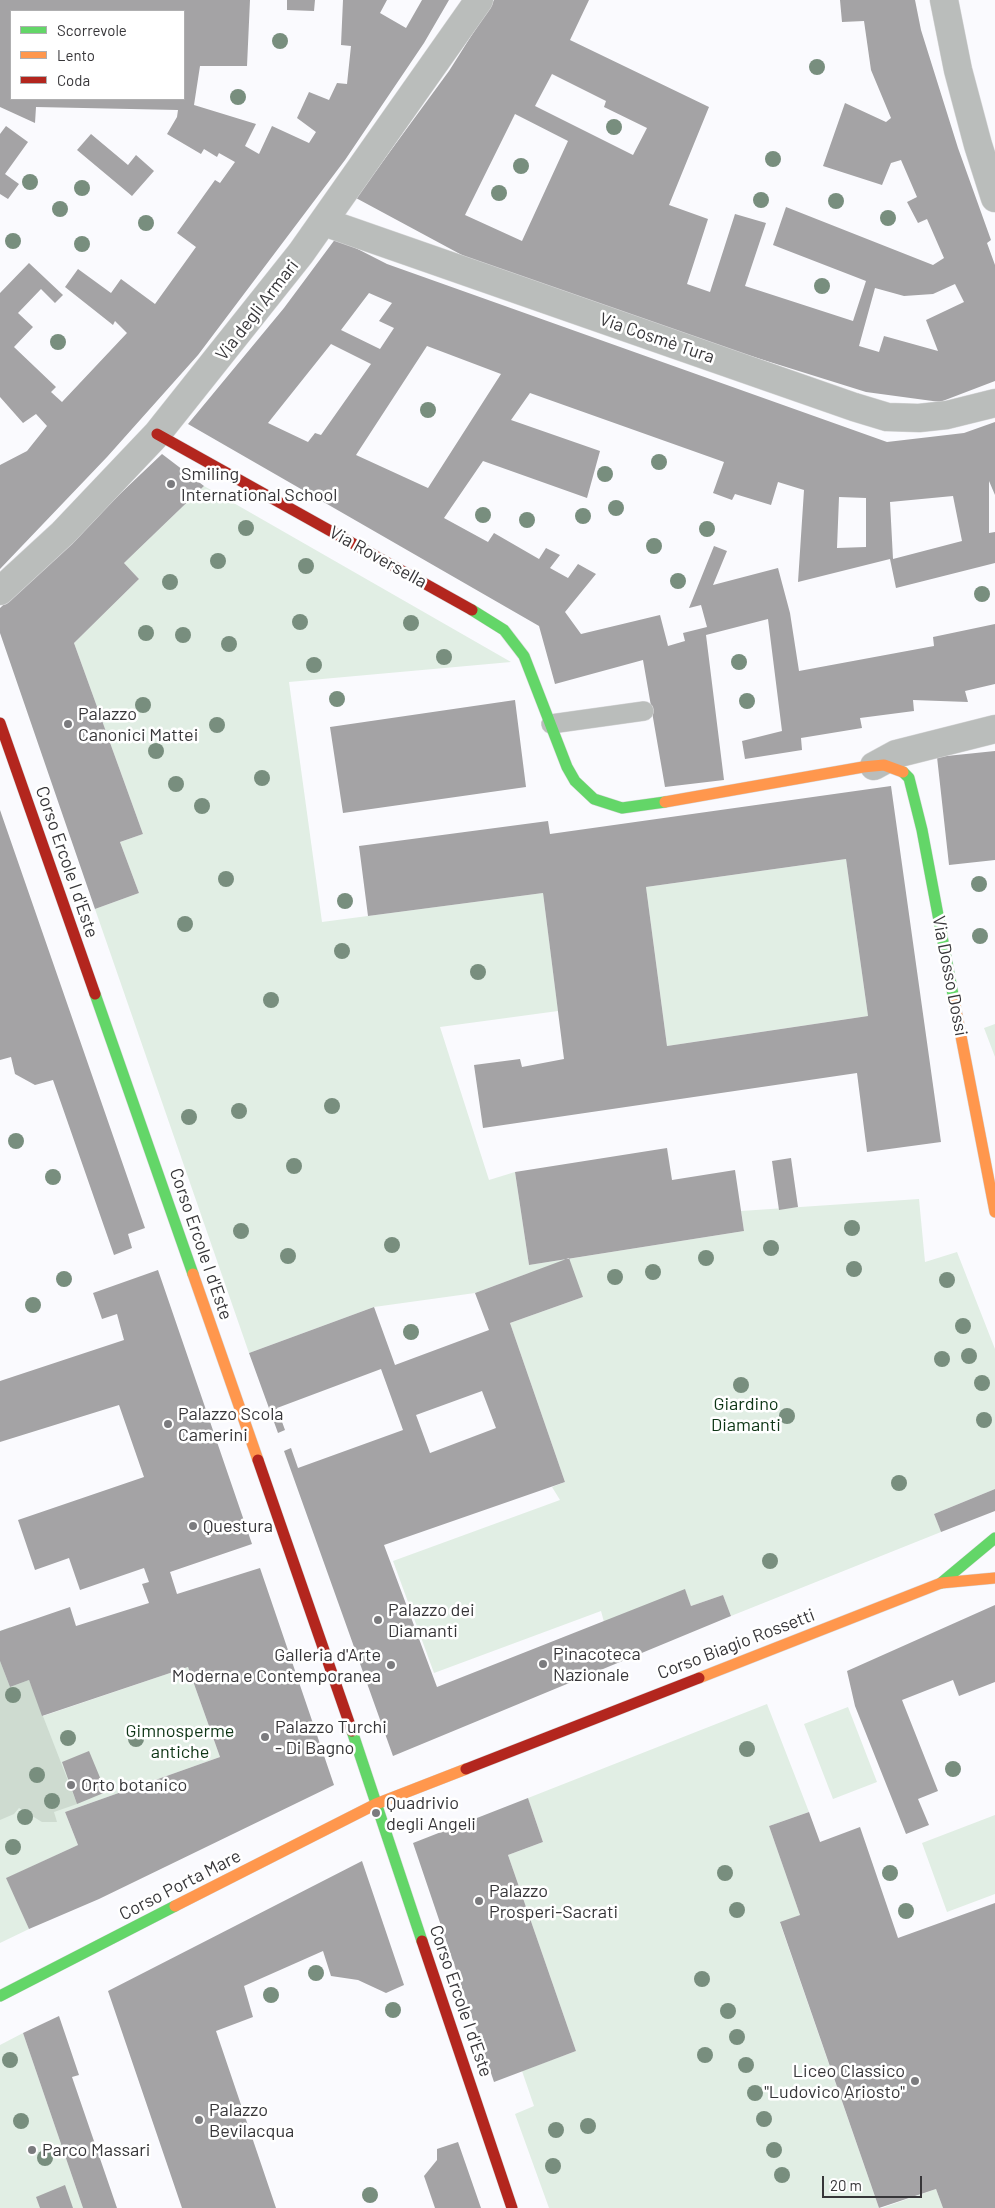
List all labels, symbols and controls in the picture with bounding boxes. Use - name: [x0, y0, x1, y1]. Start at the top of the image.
- legend: [10, 10, 185, 100]
- text: Scorrevole: [57, 21, 127, 39]
- text: Lento: [57, 46, 95, 64]
- text: Coda: [57, 71, 90, 89]
- street label: Via degli Armari: [211, 255, 303, 365]
- street label: Via Cosmè Tura: [597, 308, 717, 368]
- place label: Smiling International School: [181, 463, 337, 506]
- marker: Smiling International School: [165, 478, 177, 490]
- street label: Via Roversella: [325, 521, 431, 593]
- place label: Palazzo Canonici Mattei: [78, 703, 198, 746]
- marker: Palazzo Canonici Mattei: [62, 718, 74, 730]
- street label: Corso Ercole I d'Este: [31, 783, 103, 941]
- street label: Via Dosso Dossi: [928, 914, 972, 1038]
- street label: Corso Ercole I d'Este: [165, 1165, 237, 1323]
- park label: Giardino Diamanti: [711, 1393, 781, 1436]
- place label: Palazzo Scola Camerini: [178, 1403, 284, 1446]
- marker: Palazzo Scola Camerini: [162, 1418, 174, 1430]
- place label: Questura: [203, 1515, 273, 1537]
- marker: Questura: [187, 1520, 199, 1532]
- place label: Palazzo dei Diamanti: [388, 1599, 475, 1642]
- street label: Corso Biagio Rossetti: [654, 1604, 818, 1684]
- marker: Palazzo dei Diamanti: [372, 1614, 384, 1626]
- place label: Pinacoteca Nazionale: [553, 1643, 641, 1686]
- place label: Galleria d'Arte Moderna e Contemporanea: [172, 1644, 381, 1686]
- marker: Pinacoteca Nazionale: [537, 1658, 549, 1670]
- marker: Galleria d'Arte Moderna e Contemporanea: [385, 1659, 397, 1671]
- place label: Palazzo Turchi - Di Bagno: [275, 1716, 387, 1758]
- park label: Gimnosperme antiche: [126, 1720, 234, 1762]
- marker: Palazzo Turchi - Di Bagno: [259, 1731, 271, 1743]
- place label: Orto botanico: [81, 1774, 187, 1796]
- marker: Orto botanico: [65, 1779, 77, 1791]
- place label: Quadrivio degli Angeli: [386, 1792, 476, 1835]
- marker: Quadrivio degli Angeli: [370, 1807, 382, 1819]
- street label: Corso Porta Mare: [116, 1845, 244, 1925]
- place label: Palazzo Prosperi-Sacrati: [489, 1880, 618, 1922]
- marker: Palazzo Prosperi-Sacrati: [473, 1895, 485, 1907]
- street label: Corso Ercole I d'Este: [425, 1922, 497, 2080]
- place label: Liceo Classico "Ludovico Ariosto": [764, 2060, 905, 2102]
- marker: Liceo Classico "Ludovico Ariosto": [909, 2075, 921, 2087]
- place label: Palazzo Bevilacqua: [209, 2099, 294, 2142]
- marker: Palazzo Bevilacqua: [193, 2114, 205, 2126]
- place label: Parco Massari: [42, 2139, 150, 2161]
- marker: Parco Massari: [26, 2144, 38, 2156]
- scale bar: [825, 2166, 925, 2198]
- text: 20 m: [830, 2176, 862, 2194]

